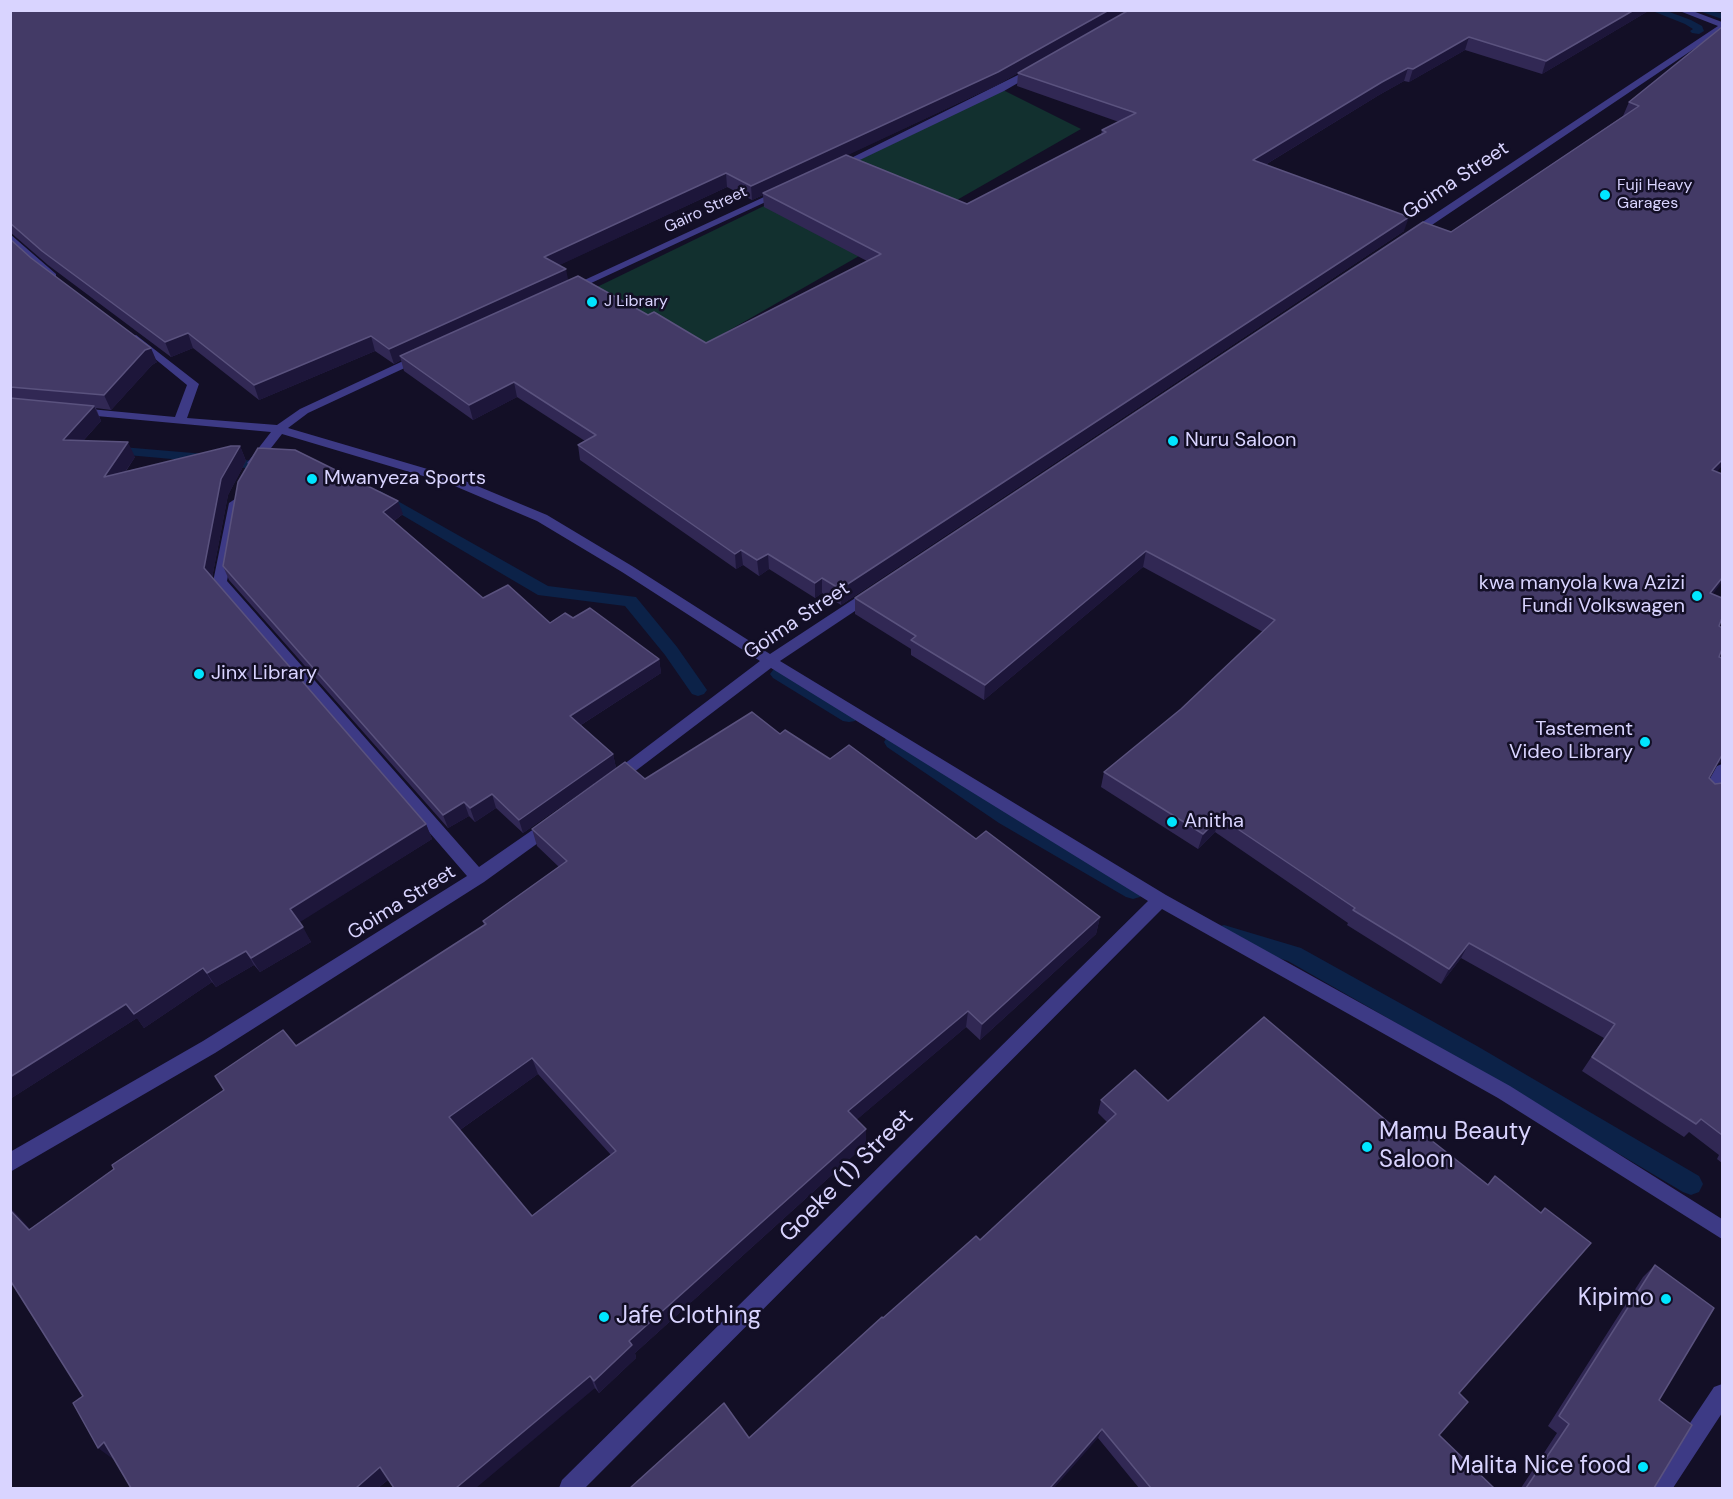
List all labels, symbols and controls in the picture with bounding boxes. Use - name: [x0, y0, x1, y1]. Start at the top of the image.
- street label: Goima Street: [1399, 137, 1513, 225]
- place label: Fuji Heavy Garages: [1617, 176, 1692, 214]
- street label: Gairo Street: [661, 182, 751, 238]
- marker: Fuji Heavy Garages: [1598, 188, 1612, 202]
- place label: J Library: [604, 292, 668, 312]
- marker: J Library: [585, 295, 599, 309]
- place label: Nuru Saloon: [1185, 429, 1297, 453]
- marker: Nuru Saloon: [1166, 434, 1180, 448]
- place label: Mwanyeza Sports: [324, 467, 486, 491]
- marker: Mwanyeza Sports: [305, 472, 319, 486]
- place label: kwa manyola kwa Azizi Fundi Volkswagen: [1479, 572, 1685, 619]
- street label: Goima Street: [740, 577, 854, 665]
- marker: kwa manyola kwa Azizi Fundi Volkswagen: [1690, 589, 1704, 603]
- place label: Jinx Library: [211, 662, 317, 686]
- marker: Jinx Library: [192, 667, 206, 681]
- place label: Tastement Video Library: [1509, 718, 1633, 765]
- marker: Tastement Video Library: [1638, 735, 1652, 749]
- place label: Anitha: [1184, 810, 1244, 834]
- marker: Anitha: [1165, 815, 1179, 829]
- street label: Goima Street: [344, 860, 460, 946]
- street label: Goeke (1) Street: [774, 1103, 920, 1249]
- place label: Mamu Beauty Saloon: [1379, 1119, 1531, 1175]
- marker: Mamu Beauty Saloon: [1360, 1140, 1374, 1154]
- place label: Kipimo: [1578, 1285, 1654, 1313]
- marker: Kipimo: [1659, 1292, 1673, 1306]
- place label: Jafe Clothing: [616, 1303, 761, 1331]
- marker: Jafe Clothing: [597, 1310, 611, 1324]
- place label: Malita Nice food: [1451, 1453, 1631, 1481]
- marker: Malita Nice food: [1636, 1460, 1650, 1474]

